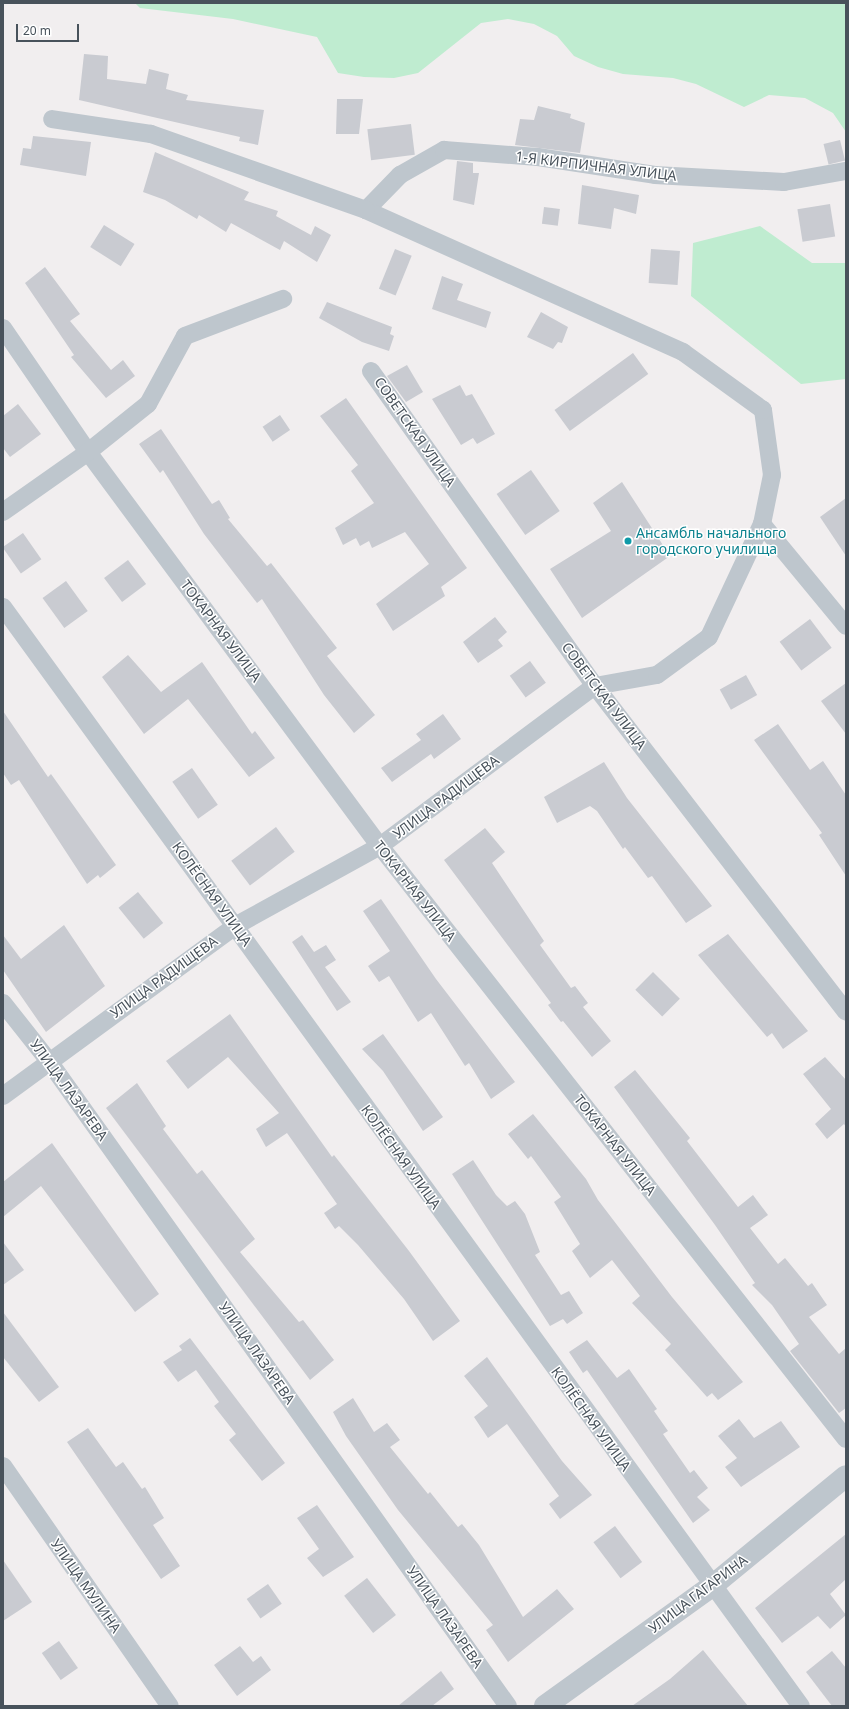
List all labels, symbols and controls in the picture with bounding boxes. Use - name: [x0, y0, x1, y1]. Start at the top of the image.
- scale bar: [18, 16, 81, 42]
- text: 20 m: [23, 22, 51, 39]
- street label: 1-Я КИРПИЧНАЯ УЛИЦА: [515, 148, 677, 184]
- street label: СОВЕТСКАЯ УЛИЦА: [371, 374, 459, 490]
- place label: Ансамбль начального городского училища: [636, 525, 786, 558]
- marker: Ансамбль начального городского училища: [623, 536, 633, 546]
- street label: ТОКАРНАЯ УЛИЦА: [177, 577, 265, 685]
- street label: СОВЕТСКАЯ УЛИЦА: [558, 639, 650, 753]
- street label: УЛИЦА РАДИЩЕВА: [390, 752, 502, 842]
- street label: ТОКАРНАЯ УЛИЦА: [370, 837, 460, 945]
- street label: КОЛЁСНАЯ УЛИЦА: [169, 839, 255, 949]
- street label: УЛИЦА РАДИЩЕВА: [107, 932, 221, 1022]
- street label: УЛИЦА ЛАЗАРЕВА: [27, 1036, 111, 1144]
- street label: ТОКАРНАЯ УЛИЦА: [570, 1091, 660, 1199]
- street label: КОЛЁСНАЯ УЛИЦА: [358, 1102, 444, 1212]
- street label: УЛИЦА ЛАЗАРЕВА: [216, 1299, 298, 1407]
- street label: КОЛЁСНАЯ УЛИЦА: [548, 1364, 634, 1474]
- street label: УЛИЦА МУЛИНА: [47, 1536, 125, 1636]
- street label: УЛИЦА ГАГАРИНА: [645, 1551, 751, 1637]
- street label: УЛИЦА ЛАЗАРЕВА: [404, 1563, 486, 1671]

